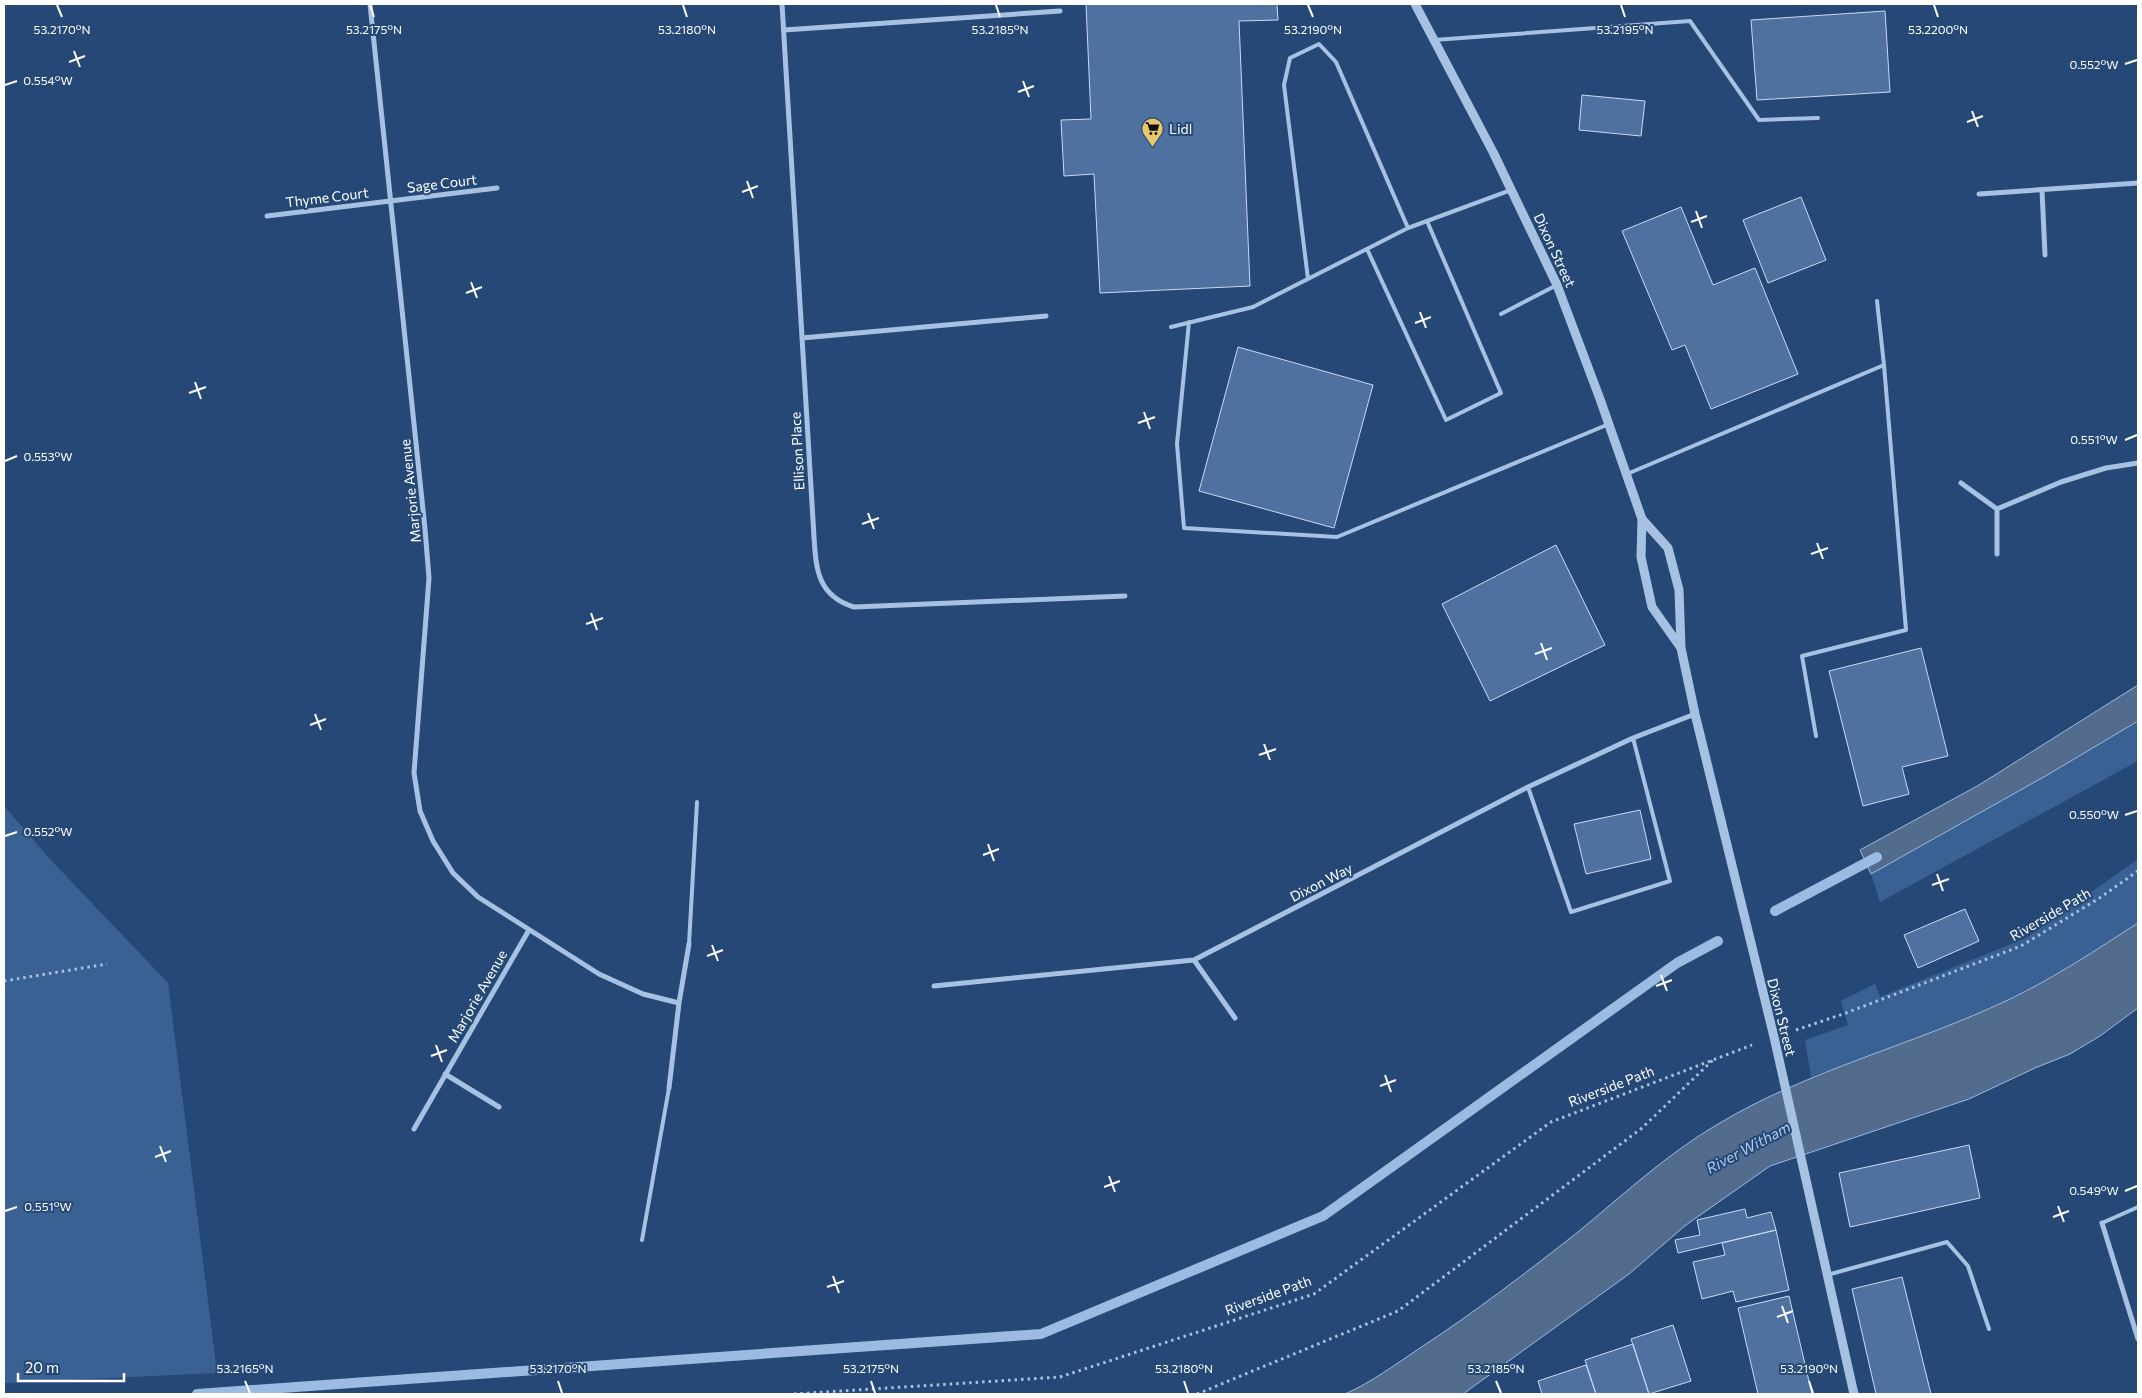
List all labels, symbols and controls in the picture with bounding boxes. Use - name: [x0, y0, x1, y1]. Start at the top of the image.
- text: 53.2170°N: [34, 22, 90, 36]
- text: 53.2175°N: [346, 22, 402, 36]
- text: 53.2180°N: [658, 22, 716, 36]
- text: 53.2185°N: [971, 22, 1029, 36]
- text: 53.2190°N: [1284, 22, 1342, 36]
- text: 53.2195°N: [1596, 22, 1654, 36]
- text: 53.2200°N: [1908, 22, 1968, 36]
- text: 0.552°W: [2070, 57, 2118, 71]
- text: 0.554°W: [23, 73, 73, 87]
- supermarket icon: Lidl: [1141, 116, 1165, 147]
- place label: Lidl: [1169, 120, 1192, 137]
- street label: Sage Court: [406, 170, 478, 196]
- street label: Thyme Court: [285, 183, 370, 211]
- street label: Dixon Street: [1530, 210, 1580, 290]
- street label: Ellison Place: [786, 411, 808, 491]
- text: 0.551°W: [2070, 432, 2118, 446]
- street label: Marjorie Avenue: [396, 438, 424, 544]
- text: 0.553°W: [24, 449, 72, 463]
- text: 0.550°W: [2069, 807, 2119, 821]
- text: 0.552°W: [24, 824, 72, 838]
- street label: Dixon Way: [1287, 859, 1355, 905]
- street label: Riverside Path: [2007, 884, 2093, 944]
- street label: Marjorie Avenue: [444, 947, 510, 1045]
- street label: Dixon Street: [1764, 976, 1800, 1058]
- street label: Riverside Path: [1566, 1062, 1656, 1110]
- water label: River Witham: [1703, 1117, 1793, 1177]
- text: 0.549°W: [2069, 1183, 2119, 1197]
- text: 0.551°W: [24, 1199, 72, 1213]
- street label: Riverside Path: [1223, 1272, 1313, 1318]
- scale bar: [18, 1350, 124, 1382]
- text: 20 m: [25, 1358, 59, 1376]
- text: 53.2165°N: [216, 1361, 274, 1375]
- text: 53.2170°N: [530, 1361, 586, 1375]
- text: 53.2175°N: [843, 1361, 899, 1375]
- text: 53.2180°N: [1155, 1361, 1213, 1375]
- text: 53.2185°N: [1467, 1361, 1525, 1375]
- text: 53.2190°N: [1780, 1361, 1838, 1375]

